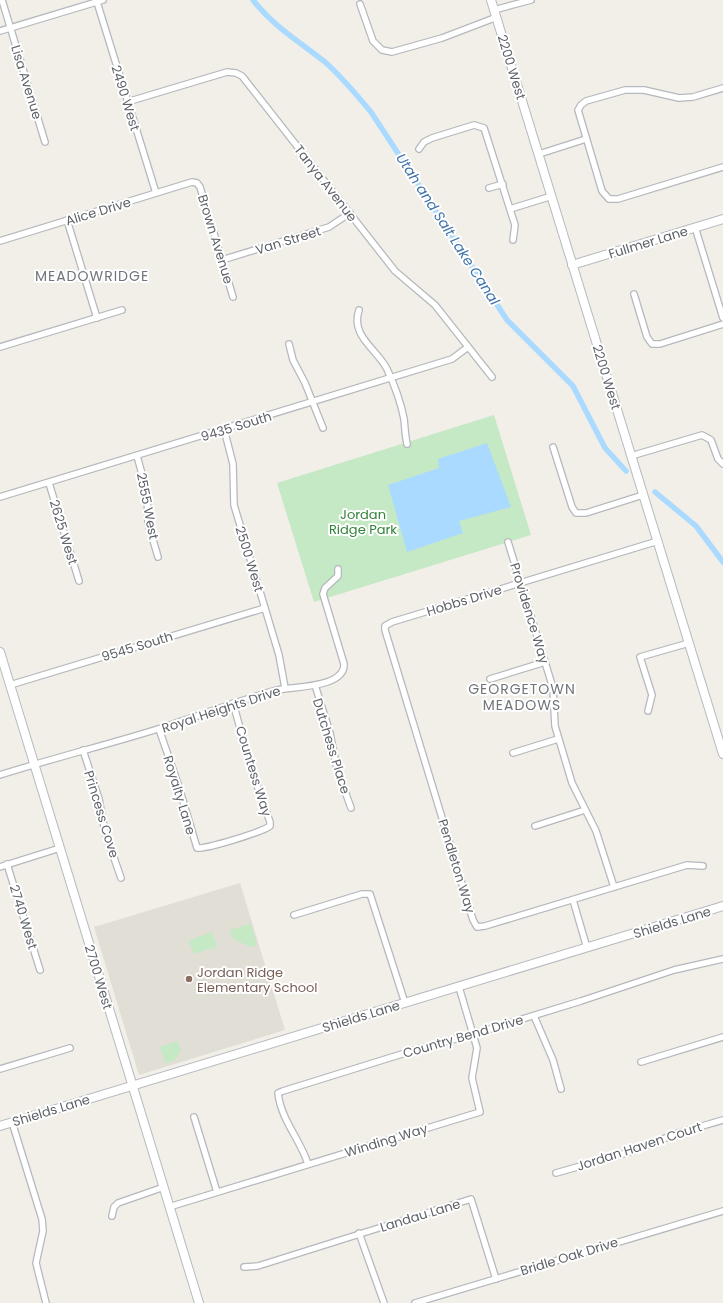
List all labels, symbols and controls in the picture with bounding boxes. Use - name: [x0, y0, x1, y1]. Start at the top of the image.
- street label: 2200 West: [493, 32, 530, 102]
- street label: Lisa Avenue: [6, 43, 47, 122]
- street label: 2490 West: [107, 63, 145, 134]
- street label: Tanya Avenue: [290, 141, 362, 226]
- water label: Utah and Salt Lake Canal: [391, 149, 505, 309]
- street label: Brown Avenue: [193, 192, 238, 286]
- street label: Alice Drive: [63, 193, 133, 230]
- street label: Van Street: [253, 221, 323, 259]
- street label: Fullmer Lane: [606, 221, 690, 264]
- district label: MEADOWRIDGE: [35, 266, 149, 286]
- street label: 2200 West: [588, 342, 625, 412]
- street label: 9435 South: [198, 407, 274, 446]
- street label: 2555 West: [132, 471, 163, 541]
- street label: 2625 West: [45, 497, 82, 567]
- park label: Jordan Ridge Park: [329, 505, 397, 539]
- street label: 2500 West: [231, 524, 269, 595]
- street label: Providence Way: [505, 560, 554, 667]
- street label: Hobbs Drive: [424, 580, 504, 621]
- street label: 9545 South: [99, 627, 175, 666]
- district label: GEORGETOWN MEADOWS: [468, 679, 576, 715]
- street label: Royal Heights Drive: [159, 681, 283, 738]
- street label: Dutchess Place: [308, 696, 355, 796]
- street label: Countess Way: [231, 724, 276, 819]
- street label: Royalty Lane: [158, 753, 201, 837]
- street label: Princess Cove: [79, 768, 124, 860]
- street label: Pendleton Way: [433, 817, 480, 916]
- street label: 2740 West: [5, 882, 42, 952]
- street label: Shields Lane: [631, 902, 713, 943]
- street label: 2700 West: [80, 943, 117, 1012]
- place label: Jordan Ridge Elementary School: [197, 963, 318, 997]
- marker: Jordan Ridge Elementary School: [184, 974, 194, 984]
- street label: Shields Lane: [320, 996, 402, 1037]
- street label: Country Bend Drive: [401, 1010, 526, 1063]
- street label: Shields Lane: [10, 1090, 92, 1131]
- street label: Jordan Haven Court: [574, 1117, 704, 1176]
- street label: Winding Way: [342, 1119, 430, 1162]
- street label: Landau Lane: [378, 1194, 463, 1237]
- street label: Bridle Oak Drive: [518, 1233, 620, 1280]

